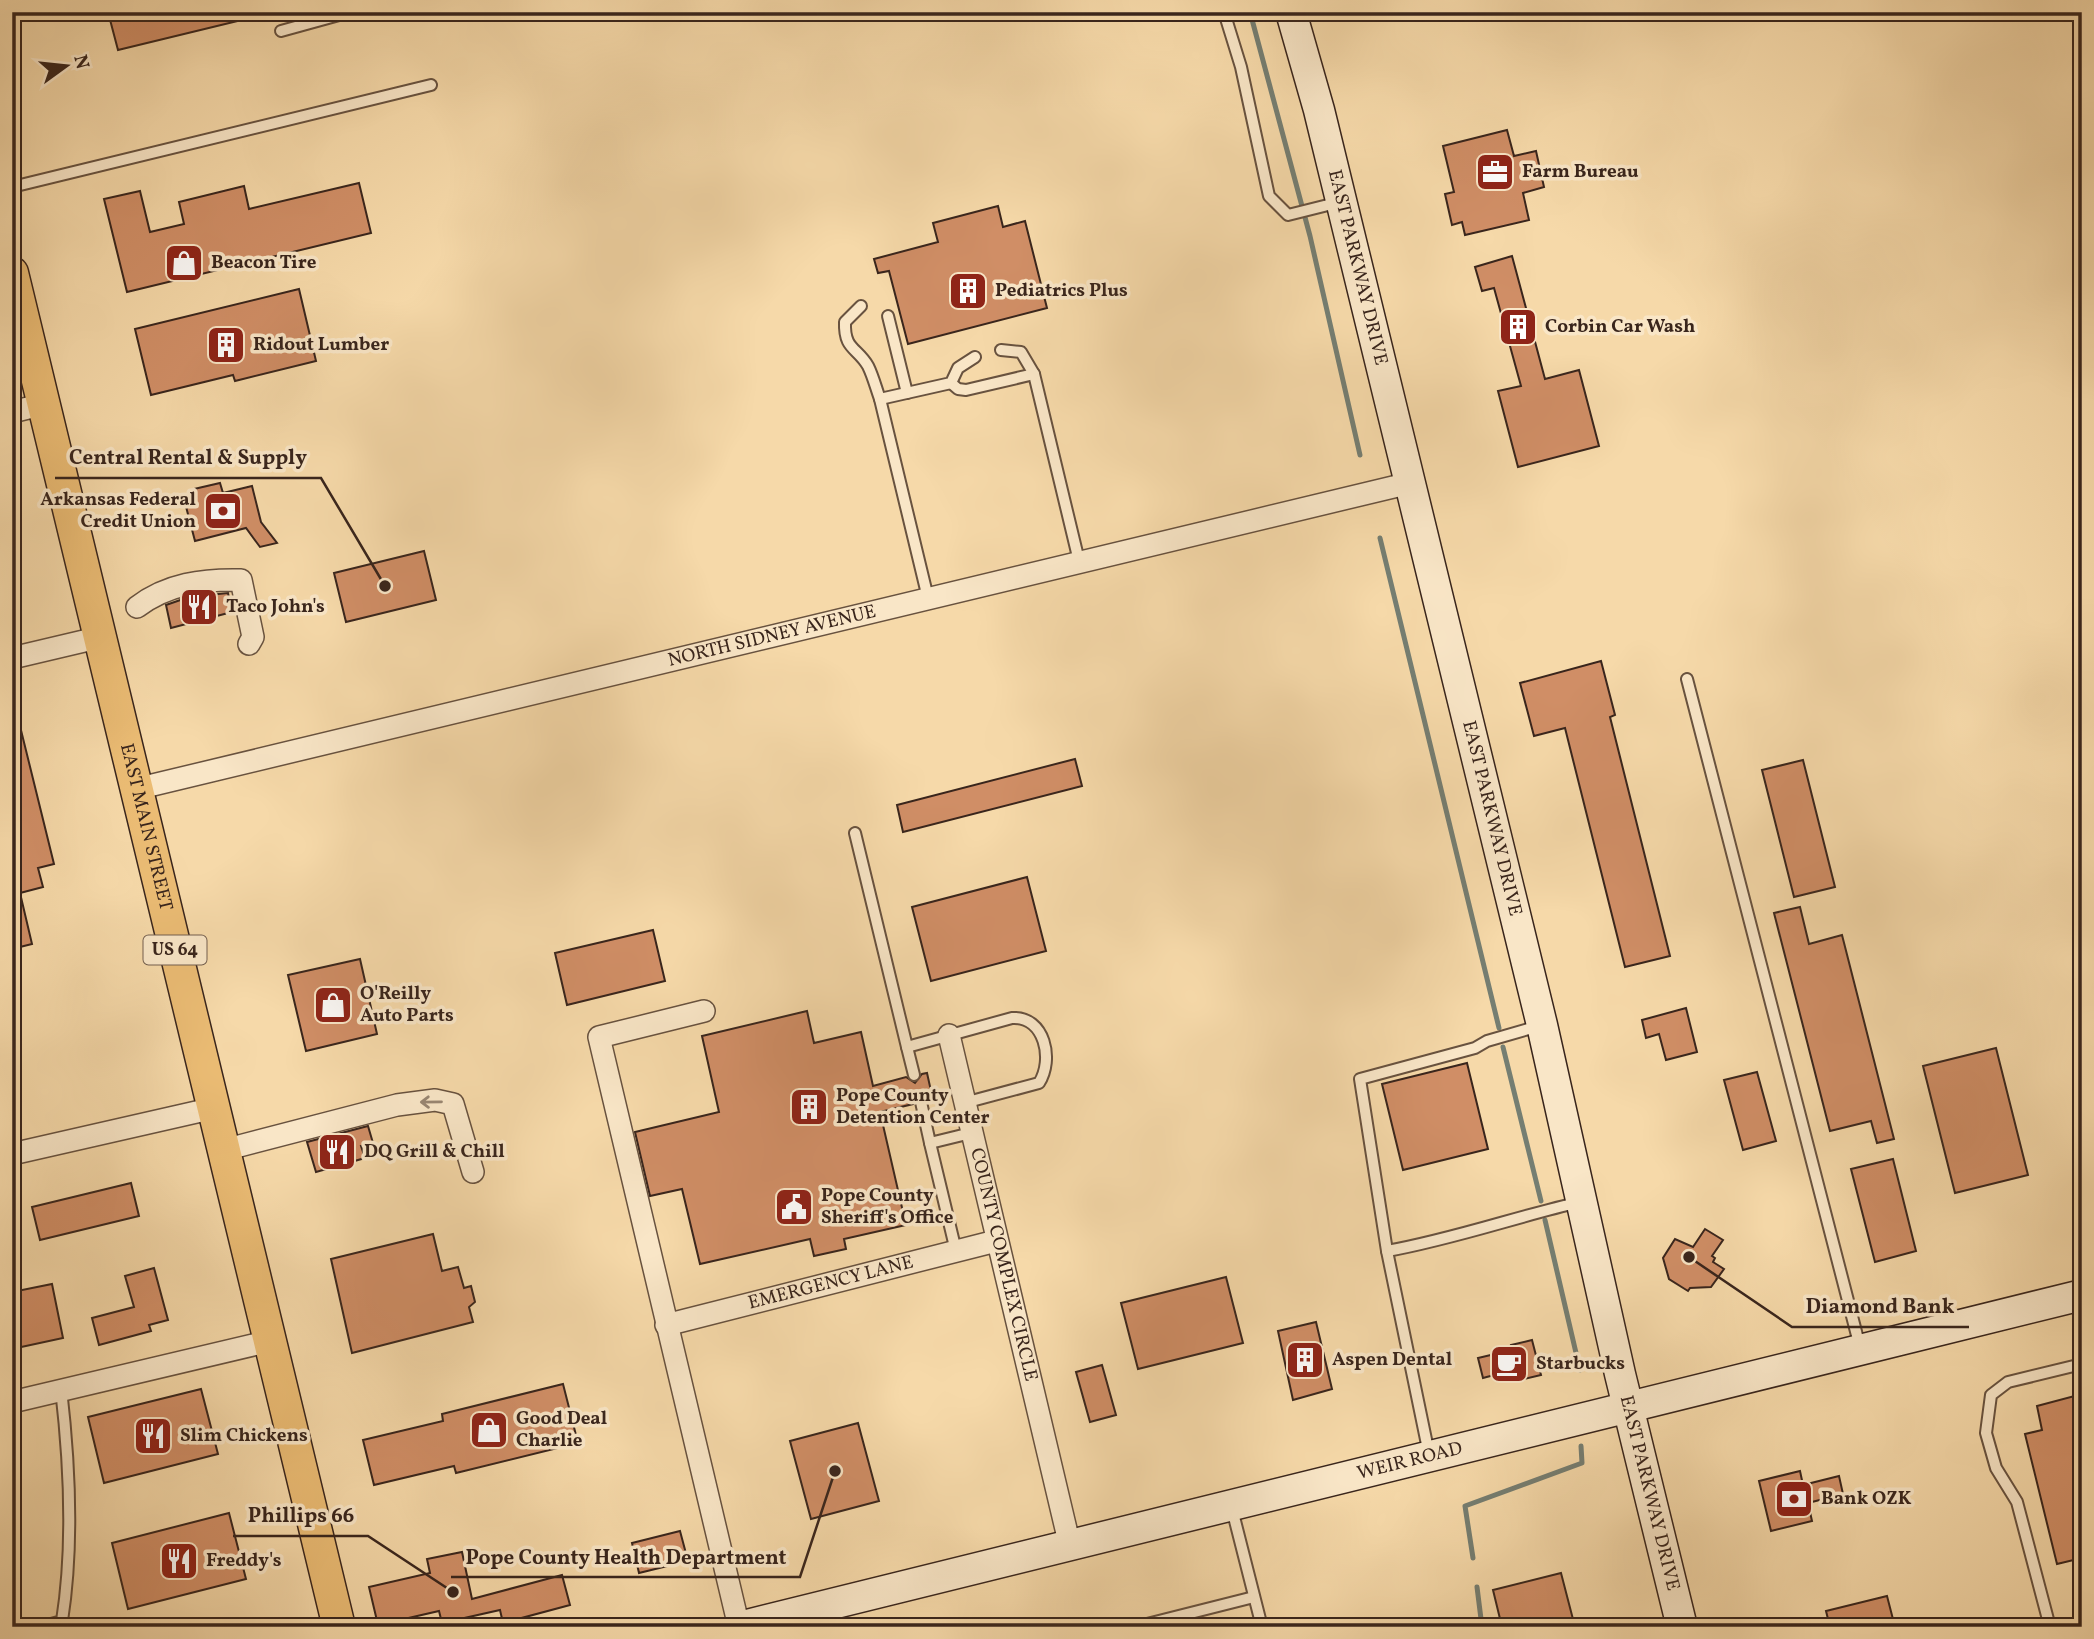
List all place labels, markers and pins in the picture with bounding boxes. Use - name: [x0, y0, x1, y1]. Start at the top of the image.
- office icon: Farm Bureau: [1474, 151, 1516, 193]
- place label: Farm Bureau: [1522, 159, 1639, 185]
- shop icon: Beacon Tire: [163, 242, 205, 284]
- place label: Beacon Tire: [211, 250, 317, 276]
- building icon: Pediatrics Plus: [947, 270, 989, 312]
- place label: Pediatrics Plus: [995, 278, 1128, 304]
- building icon: Corbin Car Wash: [1497, 306, 1539, 348]
- place label: Corbin Car Wash: [1545, 314, 1695, 340]
- building icon: Ridout Lumber: [205, 324, 247, 366]
- place label: Ridout Lumber: [253, 332, 389, 358]
- callout: Central Rental & Supply: [55, 436, 321, 478]
- place label: Arkansas Federal Credit Union: [40, 487, 196, 535]
- bank icon: Arkansas Federal Credit Union: [202, 490, 244, 532]
- restaurant icon: Taco John's: [178, 586, 220, 628]
- place label: Taco John's: [226, 594, 325, 620]
- place label: O'Reilly Auto Parts: [360, 981, 454, 1029]
- shop icon: O'Reilly Auto Parts: [312, 984, 354, 1026]
- place label: Pope County Detention Center: [836, 1083, 990, 1131]
- building icon: Pope County Detention Center: [788, 1086, 830, 1128]
- restaurant icon: DQ Grill & Chill: [316, 1131, 358, 1173]
- place label: DQ Grill & Chill: [364, 1139, 505, 1165]
- place label: Pope County Sheriff's Office: [821, 1183, 954, 1231]
- public building icon: Pope County Sheriff's Office: [773, 1186, 815, 1228]
- callout: Diamond Bank: [1792, 1285, 1969, 1327]
- building icon: Aspen Dental: [1284, 1339, 1326, 1381]
- cafe icon: Starbucks: [1488, 1343, 1530, 1385]
- place label: Aspen Dental: [1332, 1347, 1452, 1373]
- place label: Starbucks: [1536, 1351, 1625, 1377]
- place label: Good Deal Charlie: [516, 1406, 607, 1454]
- shop icon: Good Deal Charlie: [468, 1409, 510, 1451]
- restaurant icon: Slim Chickens: [132, 1415, 174, 1457]
- place label: Slim Chickens: [180, 1423, 308, 1449]
- bank icon: Bank OZK: [1773, 1478, 1815, 1520]
- place label: Bank OZK: [1821, 1486, 1912, 1512]
- callout: Phillips 66: [233, 1494, 368, 1536]
- callout: Pope County Health Department: [451, 1535, 800, 1577]
- restaurant icon: Freddy's: [158, 1540, 200, 1582]
- place label: Freddy's: [206, 1548, 282, 1574]

